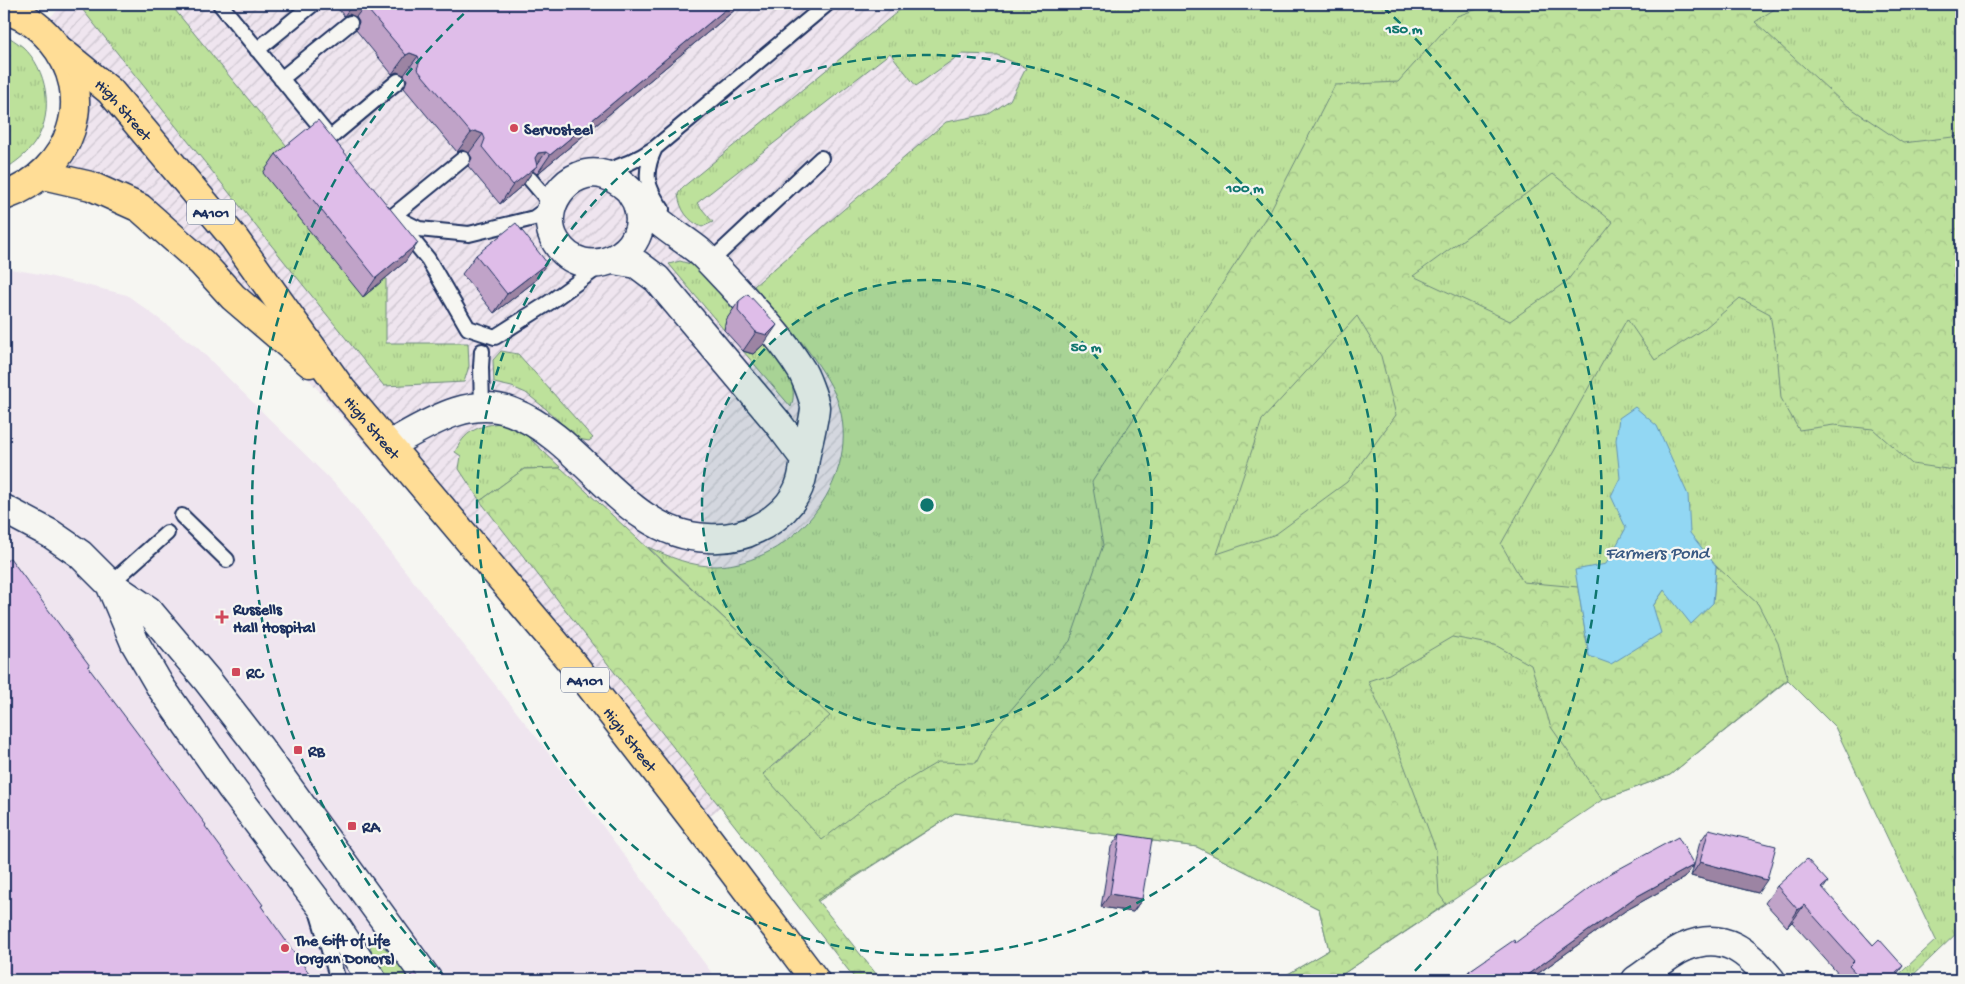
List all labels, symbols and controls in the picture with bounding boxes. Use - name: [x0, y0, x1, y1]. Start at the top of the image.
- text: 150 m: [1385, 21, 1423, 39]
- street label: High Street: [90, 76, 155, 147]
- marker: Servosteel: [508, 122, 520, 134]
- place label: Servosteel: [524, 122, 594, 141]
- text: 100 m: [1225, 180, 1264, 198]
- road number: A4101: [187, 200, 235, 224]
- text: 50 m: [1071, 339, 1102, 357]
- street label: High Street: [338, 393, 403, 466]
- centre of rings: [918, 496, 936, 514]
- water label: Farmers Pond: [1605, 544, 1711, 565]
- place label: Russells Hall Hospital: [232, 602, 316, 639]
- marker: Russells Hall Hospital: [215, 610, 229, 624]
- marker: RC: [230, 666, 242, 678]
- place label: RC: [245, 666, 264, 685]
- road number: A4101: [561, 668, 609, 692]
- street label: High Street: [597, 705, 660, 778]
- marker: RB: [292, 744, 304, 756]
- place label: RB: [307, 744, 325, 763]
- marker: RA: [346, 820, 358, 832]
- place label: RA: [361, 820, 381, 839]
- place label: The Gift of Life (Organ Donors): [293, 932, 395, 970]
- marker: The Gift of Life (Organ Donors): [279, 942, 291, 954]

